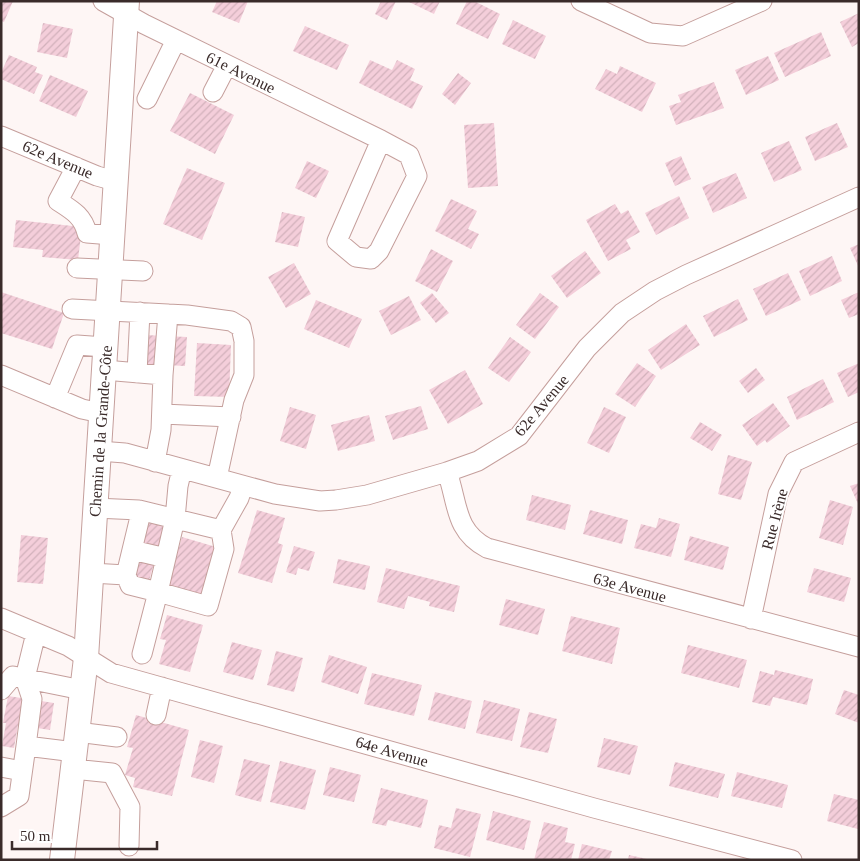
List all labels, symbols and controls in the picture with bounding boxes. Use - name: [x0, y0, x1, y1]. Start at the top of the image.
- street label: 61e Avenue: [203, 48, 278, 96]
- street label: 62e Avenue: [20, 137, 96, 182]
- street label: Chemin de la Grande-Côte: [86, 345, 115, 517]
- street label: 62e Avenue: [511, 371, 572, 439]
- street label: Rue Irène: [758, 487, 791, 552]
- street label: 63e Avenue: [592, 570, 668, 605]
- street label: 64e Avenue: [354, 733, 430, 770]
- scale bar: [12, 818, 158, 850]
- text: 50 m: [20, 828, 51, 844]

